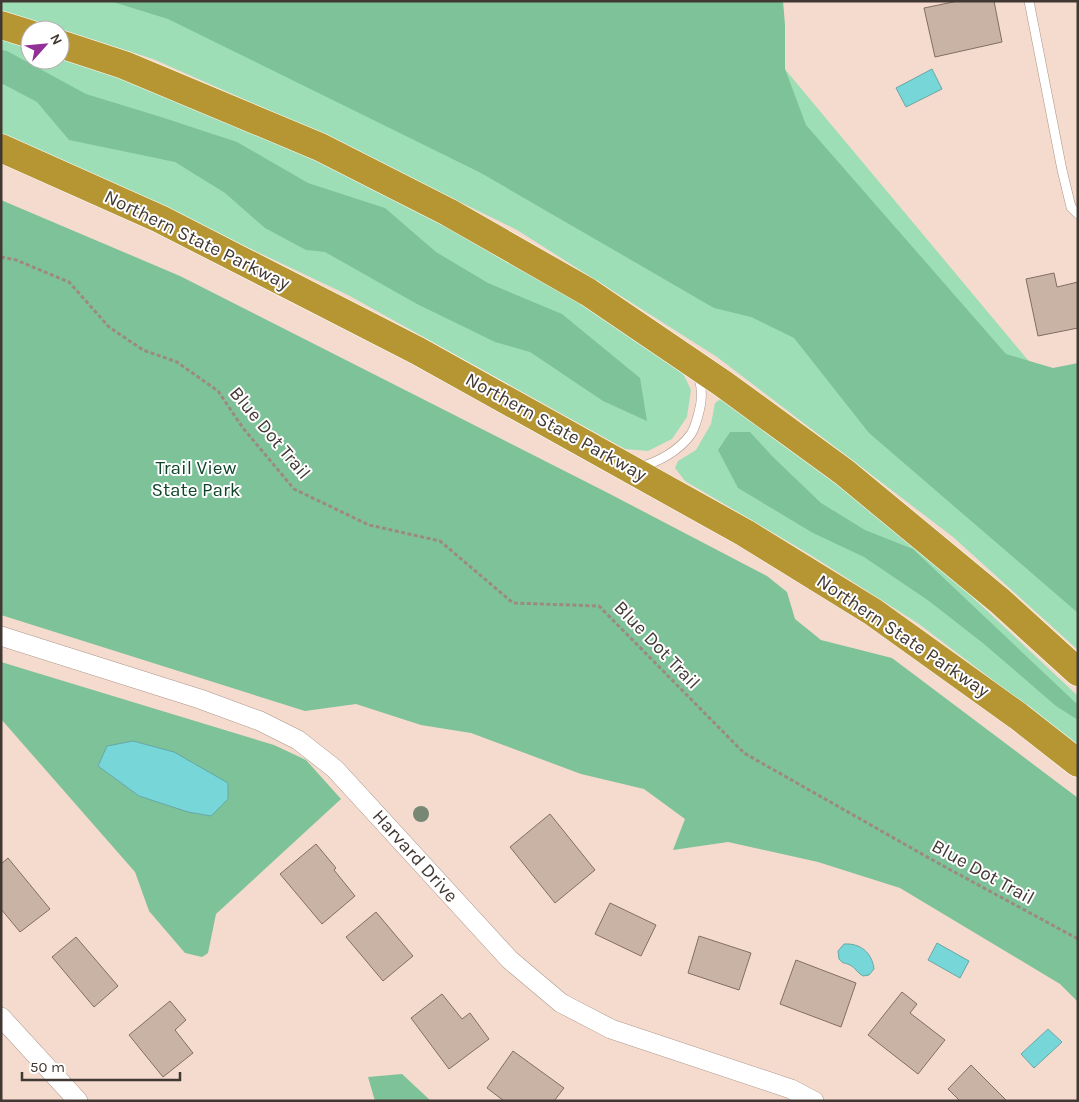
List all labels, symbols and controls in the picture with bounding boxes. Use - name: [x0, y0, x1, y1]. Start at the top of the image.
- north arrow: [20, 20, 70, 70]
- text: N: [46, 31, 66, 48]
- street label: Northern State Parkway: [101, 185, 293, 295]
- street label: Northern State Parkway: [462, 368, 650, 486]
- street label: Blue Dot Trail: [225, 382, 315, 484]
- park label: Trail View State Park: [151, 457, 241, 501]
- street label: Northern State Parkway: [812, 570, 994, 702]
- street label: Blue Dot Trail: [610, 596, 704, 694]
- street label: Harvard Drive: [368, 805, 462, 907]
- street label: Blue Dot Trail: [928, 835, 1038, 909]
- scale bar: [22, 1050, 180, 1082]
- text: 50 m: [30, 1058, 65, 1076]

